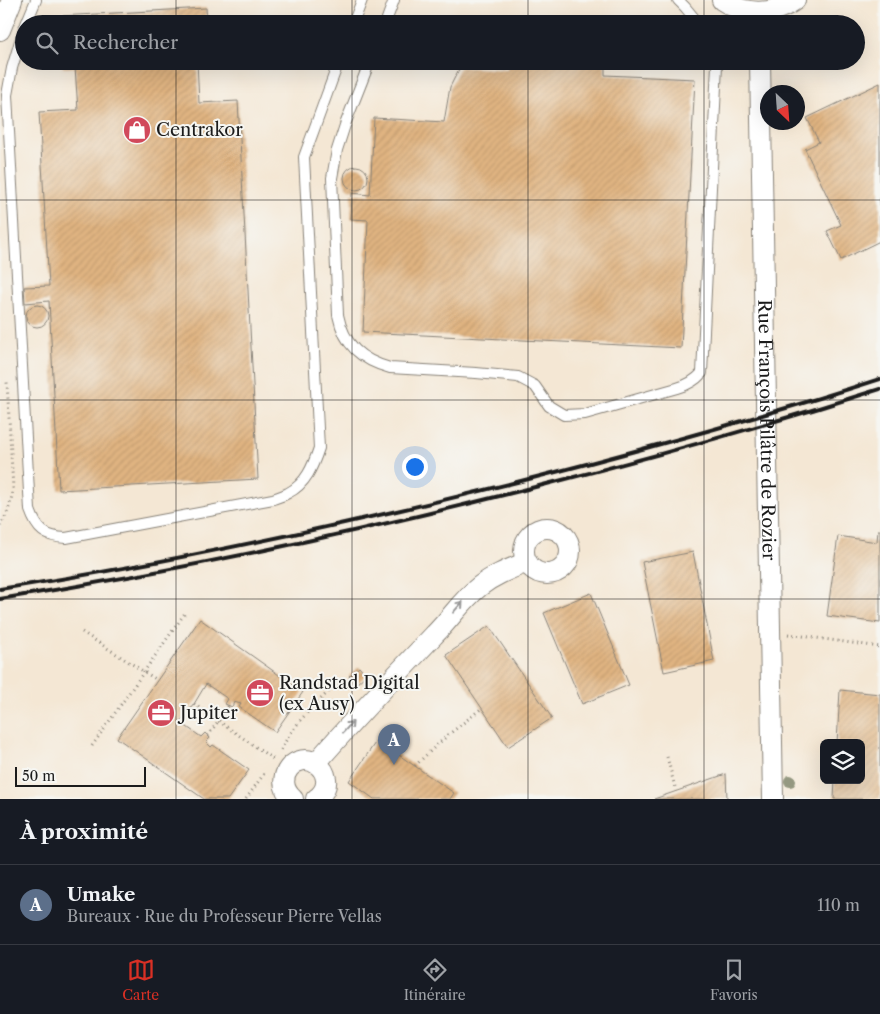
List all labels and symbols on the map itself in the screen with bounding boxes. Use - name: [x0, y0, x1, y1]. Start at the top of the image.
- north arrow: [760, 85, 805, 130]
- shop icon: Centrakor: [122, 115, 152, 145]
- place label: Centrakor: [156, 119, 243, 141]
- street label: Rue François Pilâtre de Rozier: [753, 299, 780, 561]
- your location: [402, 454, 428, 480]
- one-way arrow: [452, 601, 464, 614]
- place label: Randstad Digital (ex Ausy): [279, 672, 419, 715]
- office icon: Randstad Digital (ex Ausy): [245, 678, 275, 708]
- office icon: Jupiter: [146, 698, 176, 728]
- place label: Jupiter: [177, 702, 238, 724]
- one-way arrow: [342, 720, 354, 733]
- pin: A: [378, 724, 410, 765]
- scale bar: [15, 764, 146, 787]

